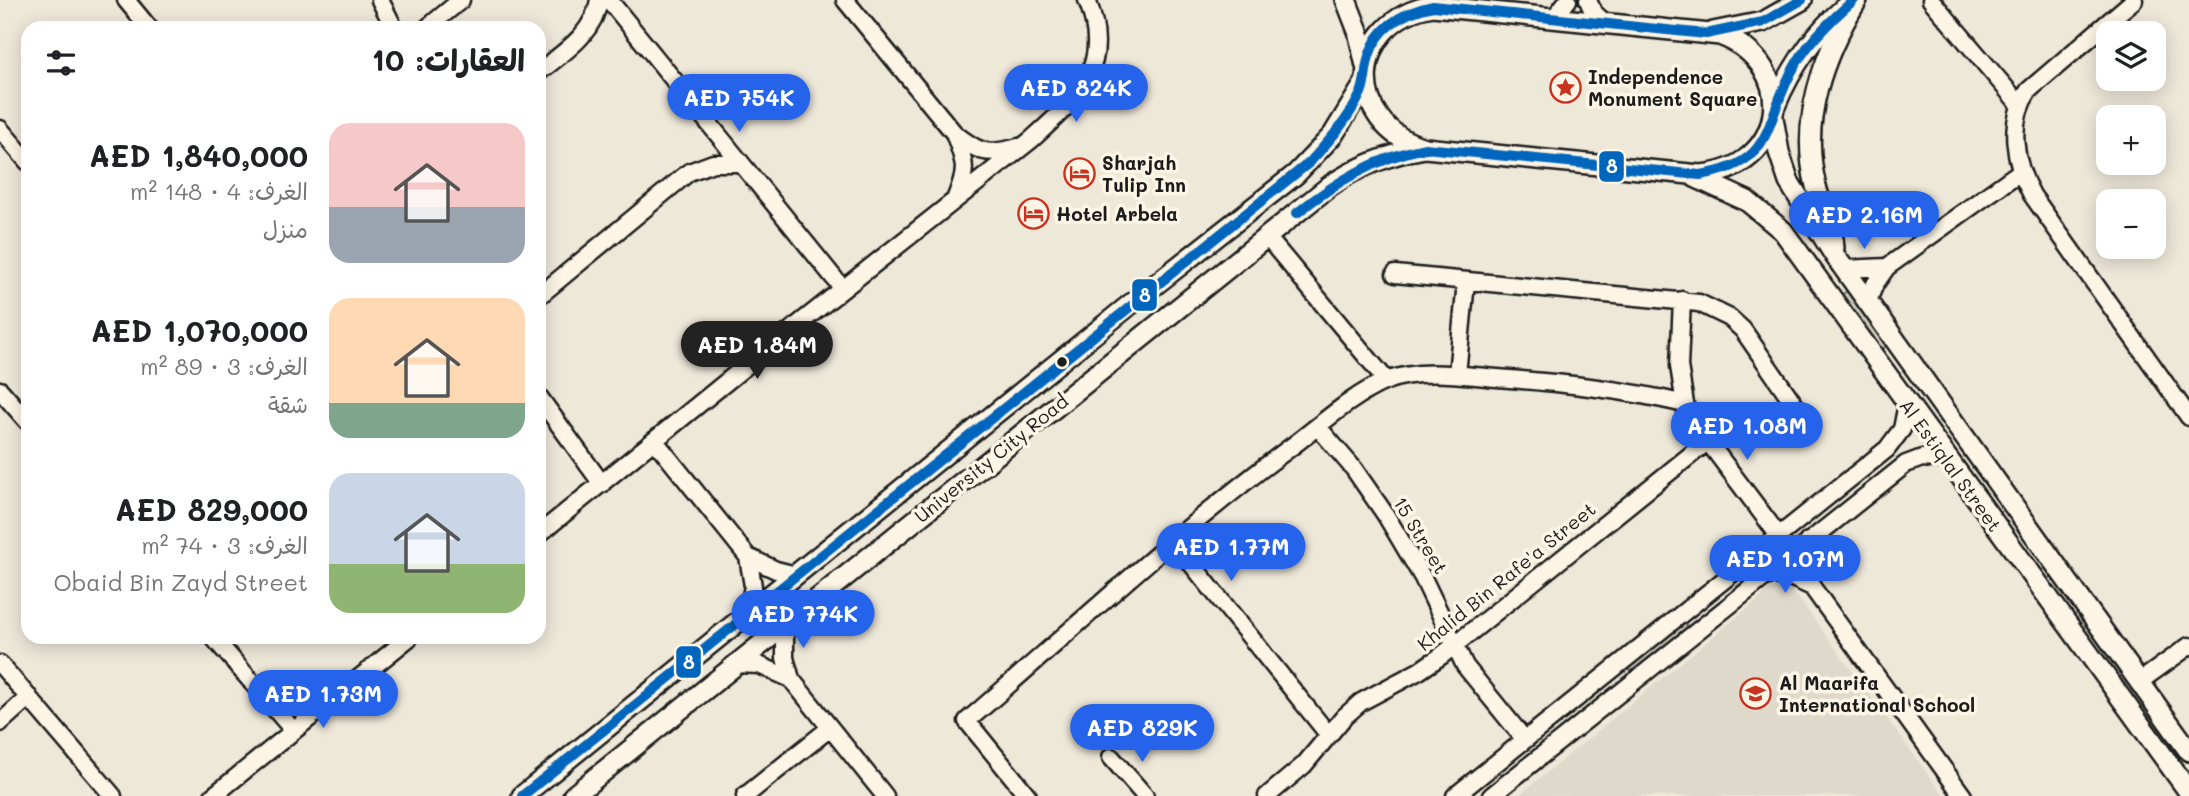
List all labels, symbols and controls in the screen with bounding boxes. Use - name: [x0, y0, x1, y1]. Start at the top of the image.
- map controls: [2096, 21, 2166, 259]
- button: layers: [2096, 21, 2166, 91]
- text: العقارات: 10: [372, 39, 525, 79]
- icon: filters: [42, 44, 80, 82]
- pin: AED 824K: [1004, 64, 1148, 124]
- place label: Independence Monument Square: [1588, 64, 1757, 111]
- place icon: Independence Monument Square: [1548, 70, 1582, 104]
- text: AED 824K: [1020, 72, 1132, 102]
- pin: AED 754K: [667, 74, 811, 134]
- text: AED 754K: [683, 82, 795, 112]
- button: +: [2096, 105, 2166, 175]
- text: AED 1,840,000: [89, 135, 308, 175]
- place label: Sharjah Tulip Inn: [1102, 150, 1186, 197]
- line badge: 8: [1598, 150, 1625, 183]
- icon: home: [385, 151, 469, 235]
- text: 8: [1606, 153, 1618, 178]
- hotel icon: Sharjah Tulip Inn: [1062, 156, 1096, 190]
- text: الغرف: 4 · 148 m²: [130, 176, 308, 206]
- button: −: [2096, 189, 2166, 259]
- pin: AED 2.16M: [1784, 191, 1944, 251]
- hotel icon: Hotel Arbela: [1016, 196, 1050, 230]
- text: AED 2.16M: [1805, 199, 1923, 229]
- place label: Hotel Arbela: [1056, 201, 1178, 226]
- text: منزل: [263, 214, 308, 244]
- line badge: 8: [1131, 278, 1158, 312]
- text: 8: [1139, 282, 1151, 307]
- text: AED 1,070,000: [91, 310, 308, 350]
- pin: AED 1.84M: [677, 322, 837, 381]
- icon: home: [385, 326, 469, 410]
- text: AED 1.84M: [697, 329, 817, 359]
- text: الغرف: 3 · 89 m²: [140, 351, 308, 381]
- unlabelled marker: [1055, 355, 1069, 369]
- street label: University City Road: [909, 388, 1073, 528]
- text: شقة: [268, 389, 308, 419]
- street label: Al Estiqlal Street: [1894, 394, 2008, 536]
- pin: AED 1.08M: [1667, 402, 1827, 462]
- text: AED 1.08M: [1687, 410, 1807, 440]
- text: AED 829,000: [115, 489, 308, 529]
- street label: 15 Street: [1388, 492, 1454, 578]
- street label: Khalid Bin Rafe'a Street: [1412, 496, 1600, 656]
- icon: home: [385, 501, 469, 585]
- pin: AED 1.77M: [1151, 524, 1311, 583]
- text: الغرف: 3 · 74 m²: [142, 530, 308, 560]
- text: AED 1.77M: [1172, 531, 1290, 561]
- pin: AED 1.07M: [1705, 536, 1865, 595]
- text: AED 1.07M: [1725, 543, 1845, 573]
- text: Obaid Bin Zayd Street: [53, 567, 308, 597]
- pin: AED 774K: [731, 590, 875, 650]
- text: AED 774K: [748, 598, 858, 628]
- line badge: 8: [675, 645, 702, 679]
- text: 8: [683, 649, 695, 674]
- pin: AED 1.73M: [243, 670, 403, 730]
- place label: Al Maarifa International School: [1779, 670, 1975, 717]
- school or university icon: Al Maarifa International School: [1739, 676, 1773, 710]
- text: AED 1.73M: [264, 678, 382, 708]
- pin: AED 829K: [1070, 704, 1214, 764]
- text: AED 829K: [1086, 712, 1198, 742]

